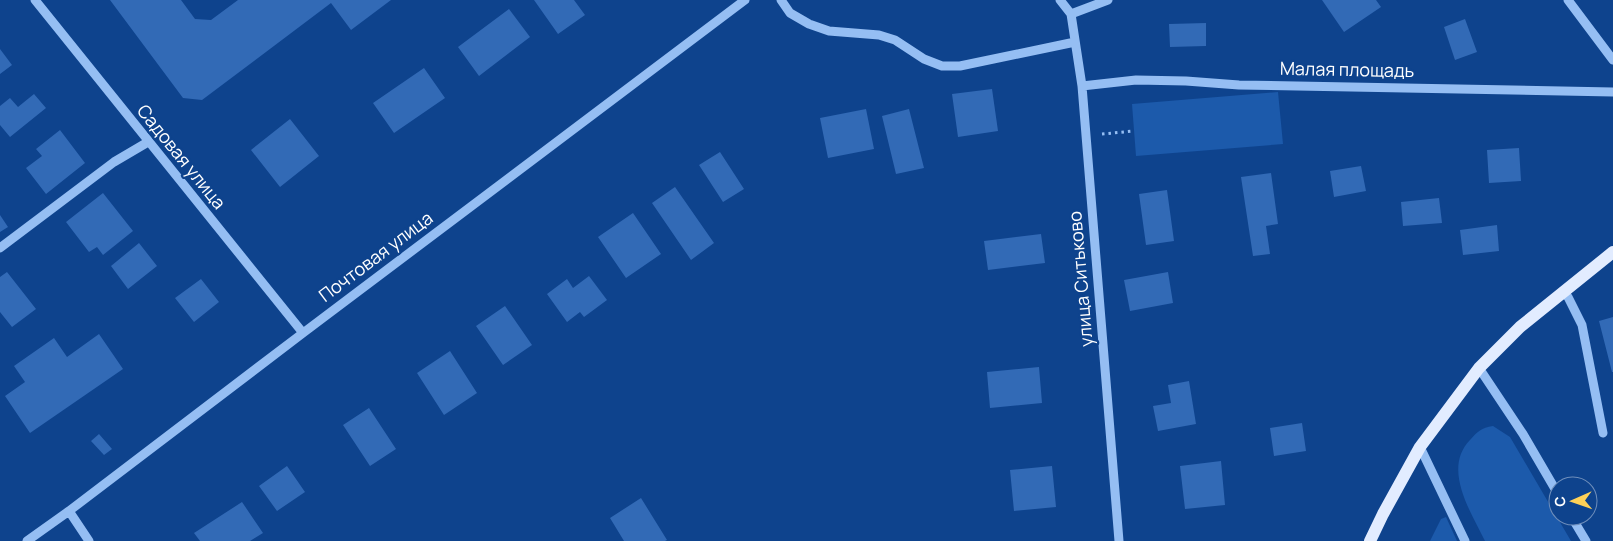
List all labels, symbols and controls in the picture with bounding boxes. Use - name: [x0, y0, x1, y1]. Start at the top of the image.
- street label: Малая площадь: [1280, 56, 1414, 82]
- street label: Садовая улица: [132, 99, 231, 214]
- street label: Почтовая улица: [314, 206, 437, 307]
- street label: улица Ситьково: [1062, 210, 1098, 348]
- north arrow: [1548, 476, 1598, 526]
- text: С: [1550, 496, 1569, 507]

